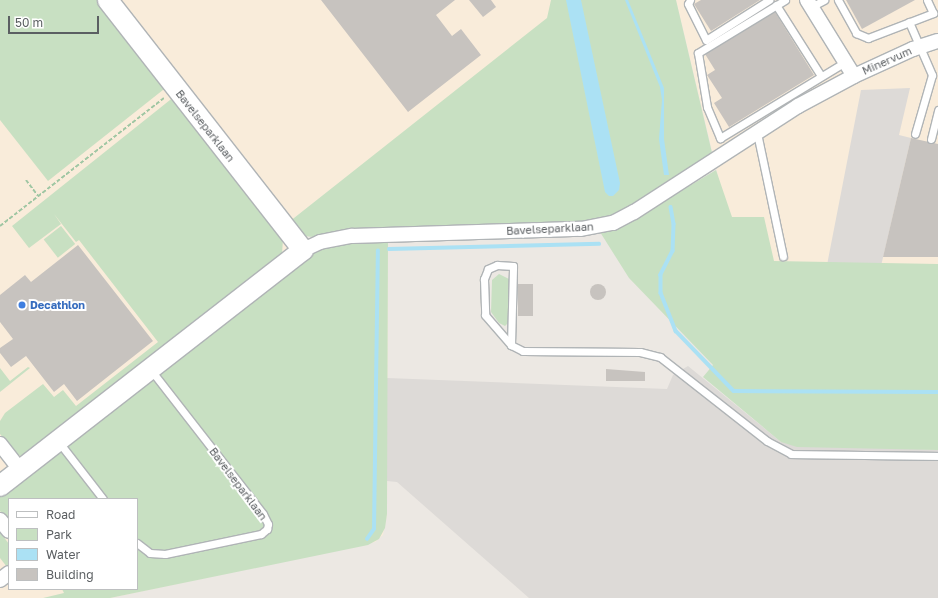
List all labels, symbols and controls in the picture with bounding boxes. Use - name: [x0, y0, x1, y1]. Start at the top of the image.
- scale bar: [10, 8, 101, 34]
- text: 50 m: [15, 15, 43, 30]
- street label: Minervum: [860, 44, 914, 78]
- street label: Bavelseparklaan: [173, 87, 237, 165]
- street label: Bavelseparklaan: [506, 220, 594, 238]
- place label: Decathlon: [30, 298, 85, 312]
- marker: Decathlon: [17, 300, 27, 310]
- street label: Bavelseparklaan: [206, 445, 270, 523]
- legend: [8, 498, 138, 590]
- text: Road: [46, 507, 75, 522]
- text: Park: [46, 527, 72, 542]
- text: Water: [46, 547, 80, 562]
- text: Building: [46, 567, 94, 582]

